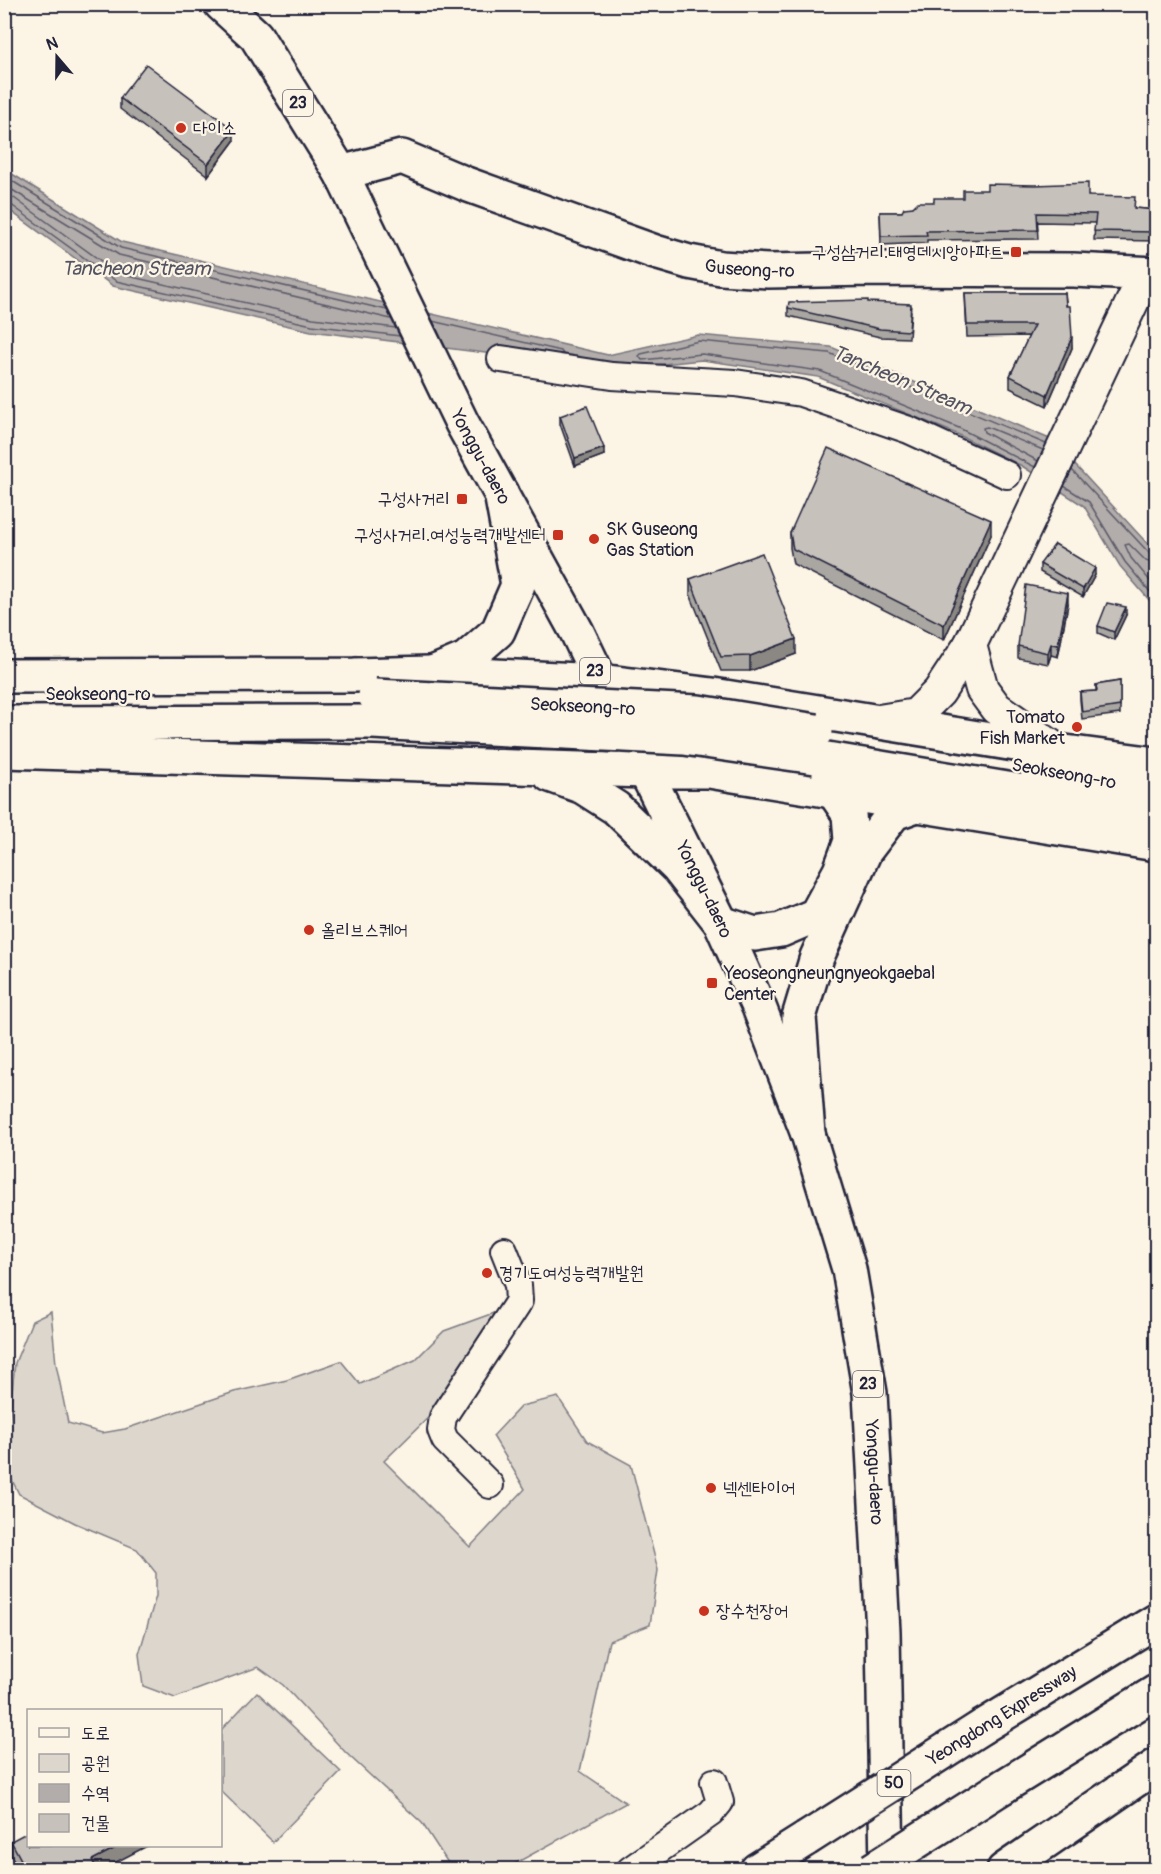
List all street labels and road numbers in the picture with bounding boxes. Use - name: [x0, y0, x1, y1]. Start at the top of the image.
- road number: 23: [283, 90, 313, 116]
- street label: Guseong-ro: [703, 254, 795, 283]
- street label: Yonggu-daero: [445, 404, 516, 509]
- road number: 23: [580, 658, 610, 684]
- street label: Seokseong-ro: [45, 683, 151, 706]
- street label: Seokseong-ro: [529, 692, 636, 720]
- street label: Seokseong-ro: [1010, 754, 1118, 795]
- street label: Yonggu-daero: [670, 836, 738, 942]
- road number: 23: [853, 1371, 883, 1397]
- street label: Yonggu-daero: [860, 1418, 889, 1526]
- street label: Yeongdong Expressway: [922, 1660, 1081, 1772]
- road number: 50: [878, 1770, 910, 1796]

